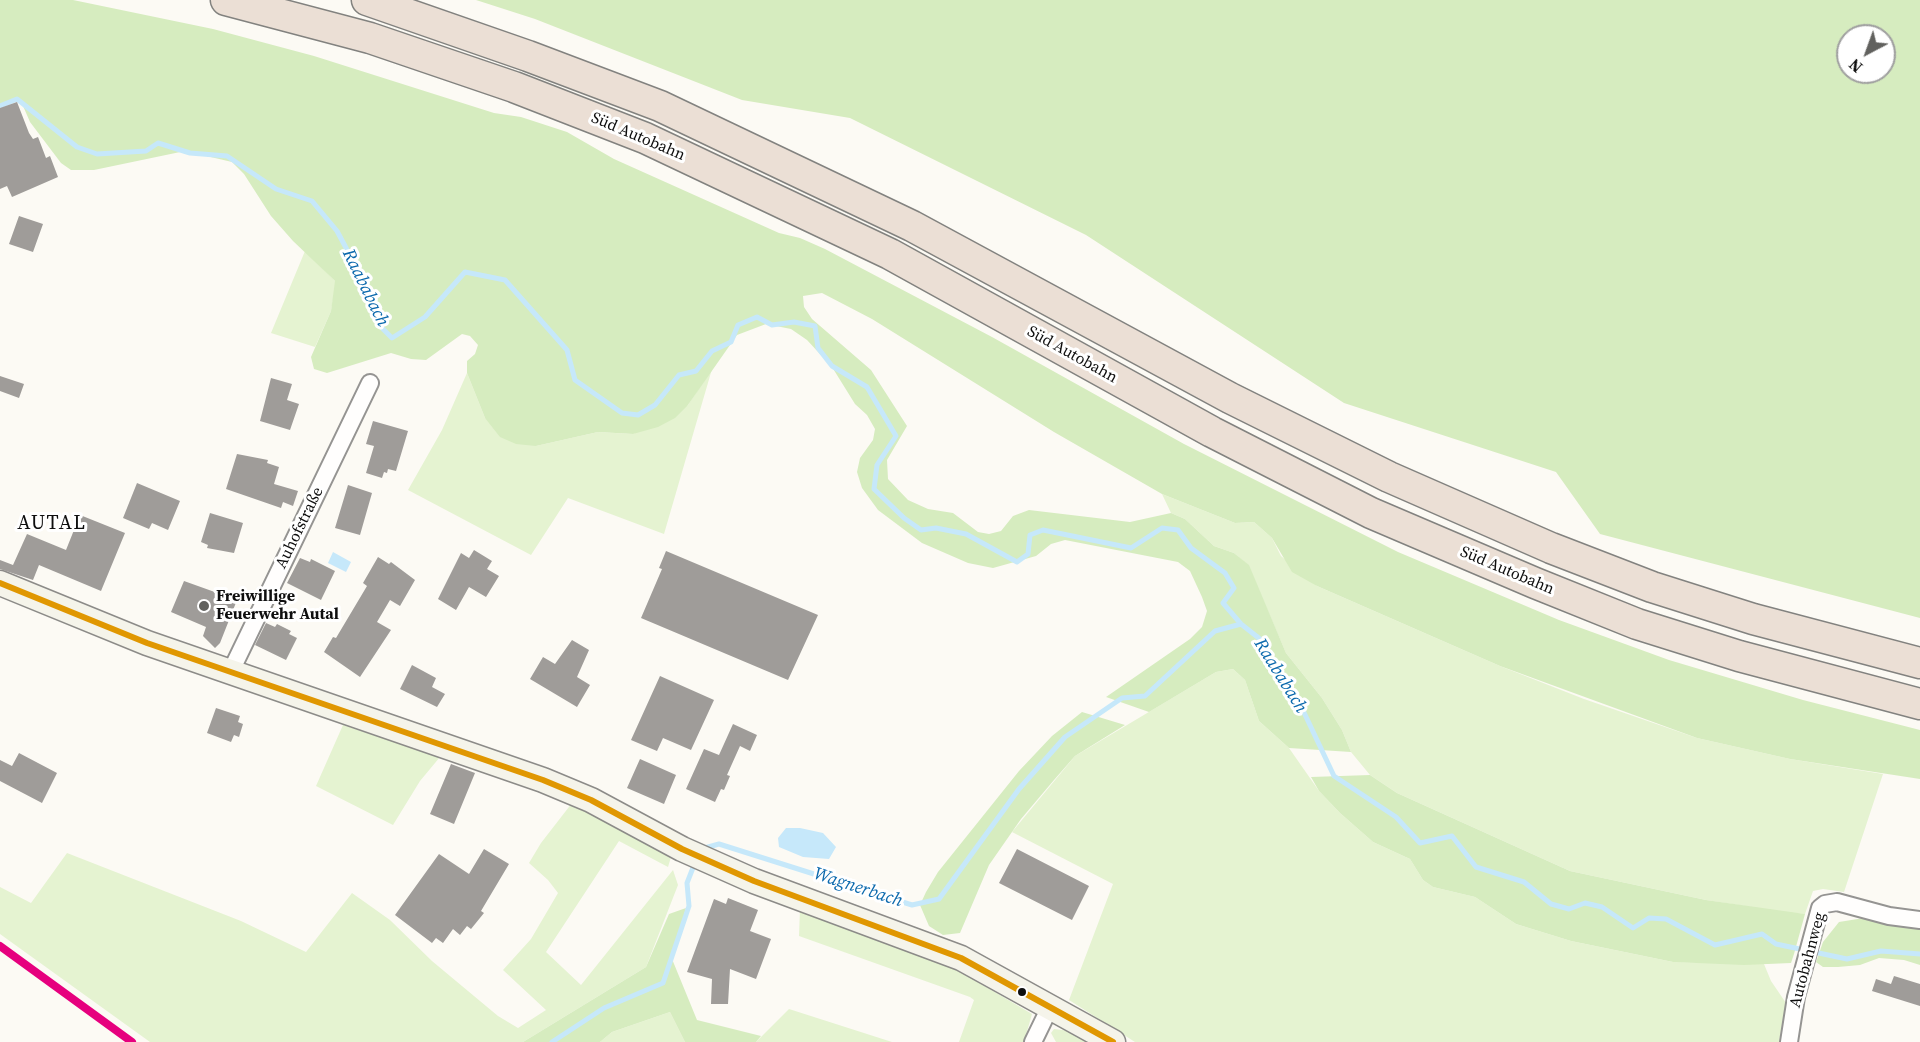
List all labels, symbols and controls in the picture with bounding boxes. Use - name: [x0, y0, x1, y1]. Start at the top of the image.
- north arrow: [1836, 24, 1896, 84]
- text: N: [1844, 54, 1867, 78]
- street label: Süd Autobahn: [588, 109, 688, 165]
- water label: Raababach: [337, 246, 393, 330]
- street label: Süd Autobahn: [1024, 322, 1120, 388]
- street label: Auhofstraße: [272, 484, 328, 572]
- district label: AUTAL: [17, 512, 87, 536]
- street label: Süd Autobahn: [1457, 543, 1557, 599]
- place label: Freiwillige Feuerwehr Autal: [216, 587, 339, 625]
- marker: Freiwillige Feuerwehr Autal: [197, 599, 211, 613]
- water label: Raababach: [1249, 635, 1311, 717]
- water label: Wagnerbach: [811, 863, 905, 913]
- street label: Autobahnweg: [1786, 910, 1830, 1010]
- unlabelled marker: [1016, 986, 1028, 998]

